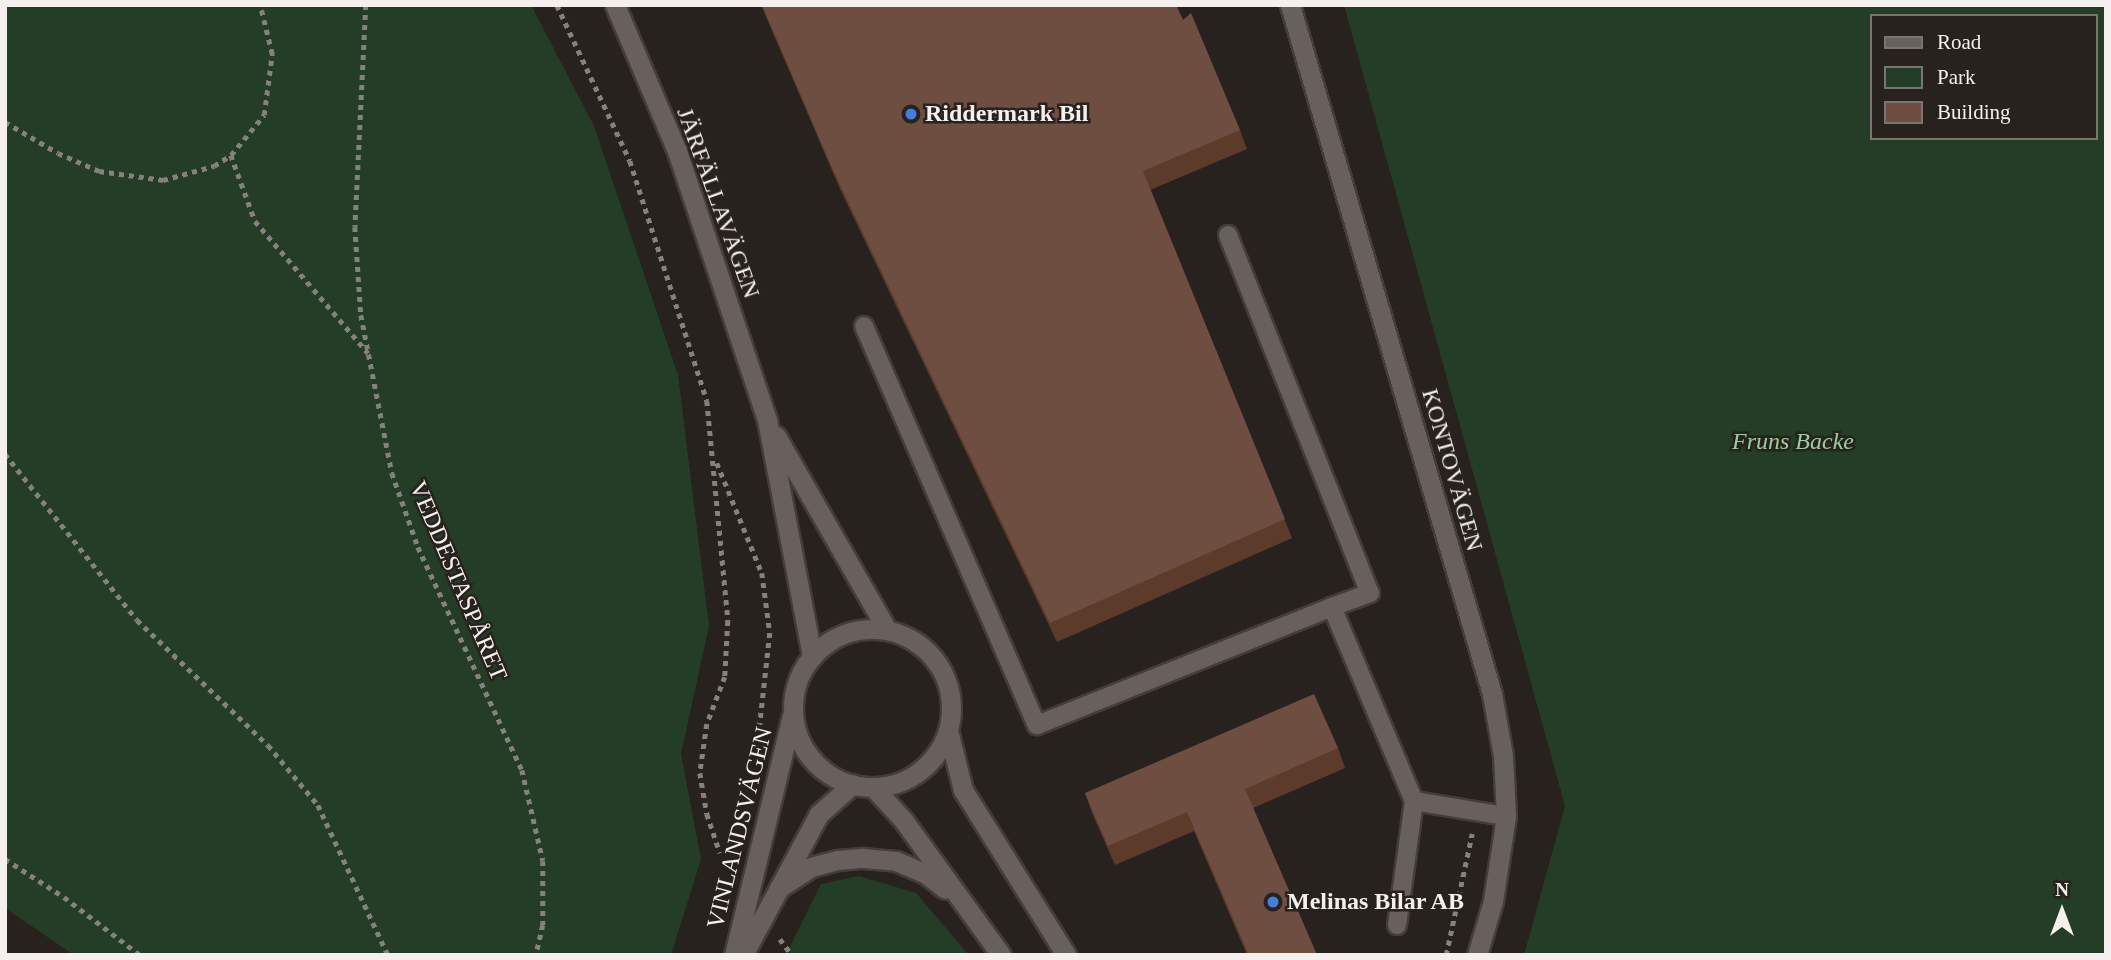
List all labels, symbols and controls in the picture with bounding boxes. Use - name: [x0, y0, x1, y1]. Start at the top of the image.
- legend: [1870, 14, 2097, 140]
- text: Road: [1937, 30, 1981, 54]
- text: Park: [1937, 65, 1976, 89]
- place label: Riddermark Bil: [925, 100, 1088, 128]
- text: Building: [1937, 100, 2011, 124]
- street label: JÄRFÄLLAVÄGEN: [670, 104, 766, 302]
- marker: Riddermark Bil: [903, 106, 919, 122]
- street label: KONTOVÄGEN: [1415, 386, 1489, 554]
- park label: Fruns Backe: [1732, 428, 1854, 456]
- street label: VEDDESTASPÅRET: [403, 477, 513, 685]
- street label: VINLANDSVÄGEN: [701, 724, 779, 932]
- north arrow: [2027, 876, 2097, 946]
- text: N: [2055, 879, 2069, 900]
- place label: Melinas Bilar AB: [1287, 888, 1466, 916]
- marker: Melinas Bilar AB: [1265, 894, 1281, 910]

